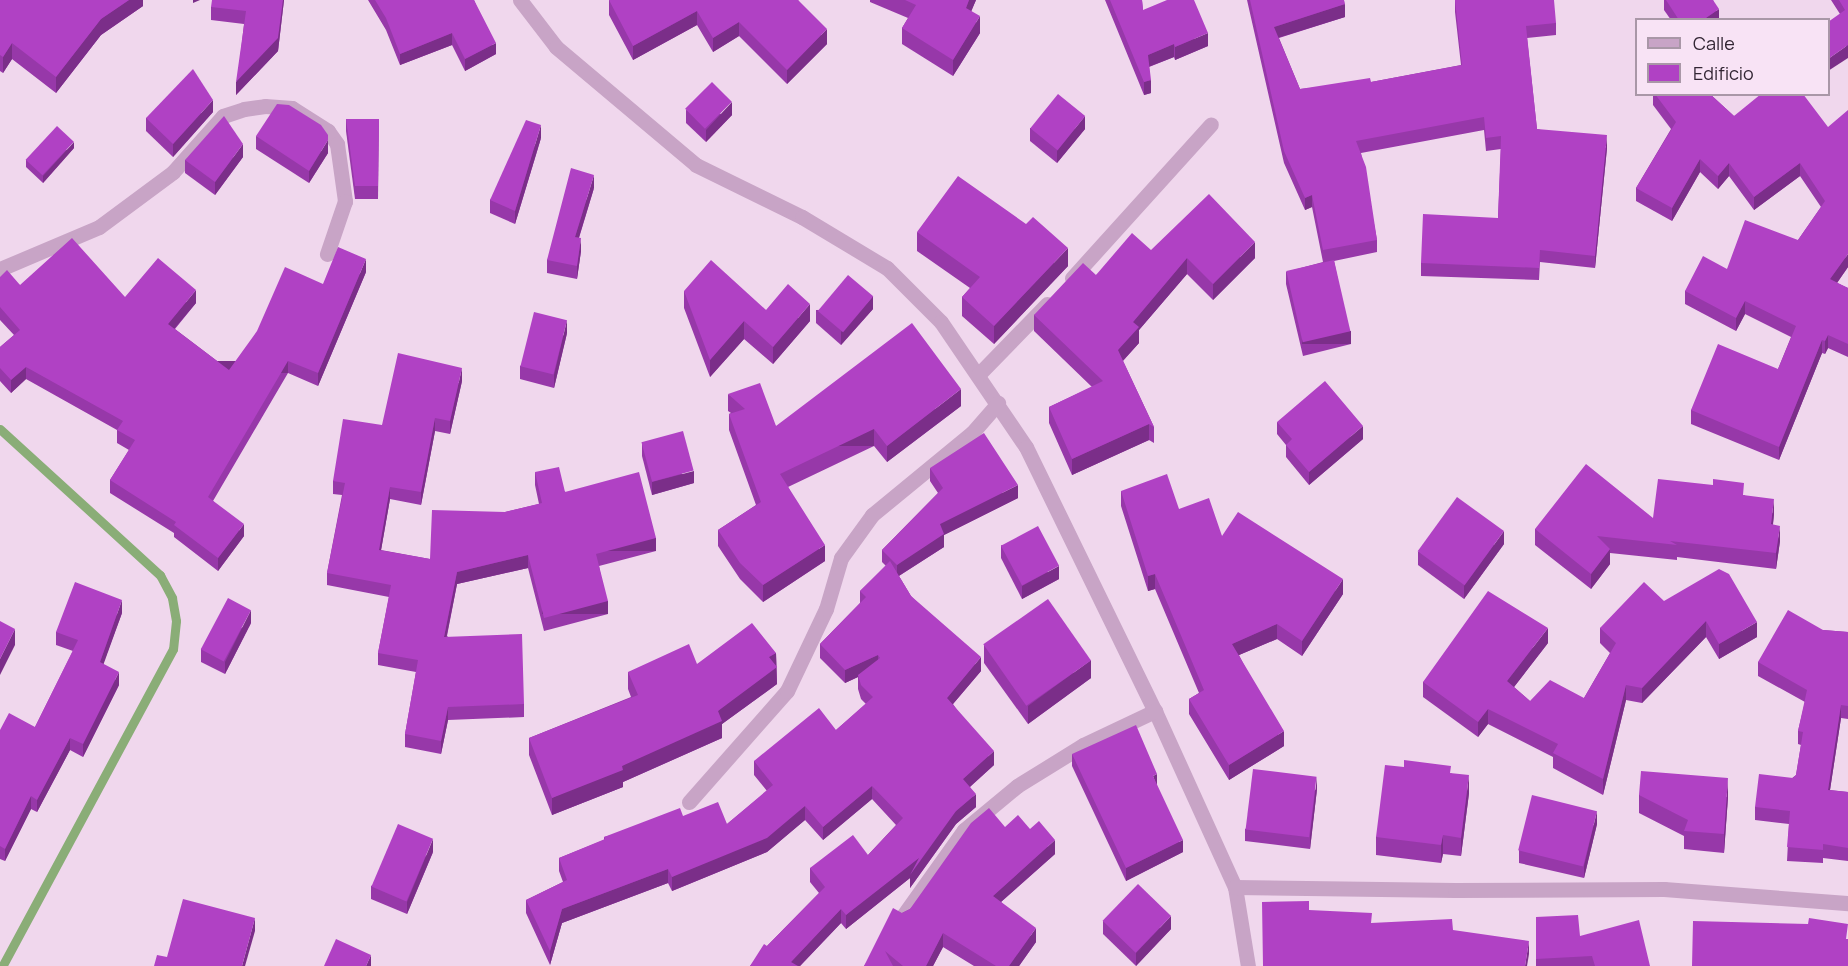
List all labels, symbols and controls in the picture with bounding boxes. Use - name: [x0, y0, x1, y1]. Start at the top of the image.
- legend: [1635, 18, 1830, 96]
- text: Calle: [1693, 31, 1735, 55]
- text: Edificio: [1693, 61, 1754, 85]

